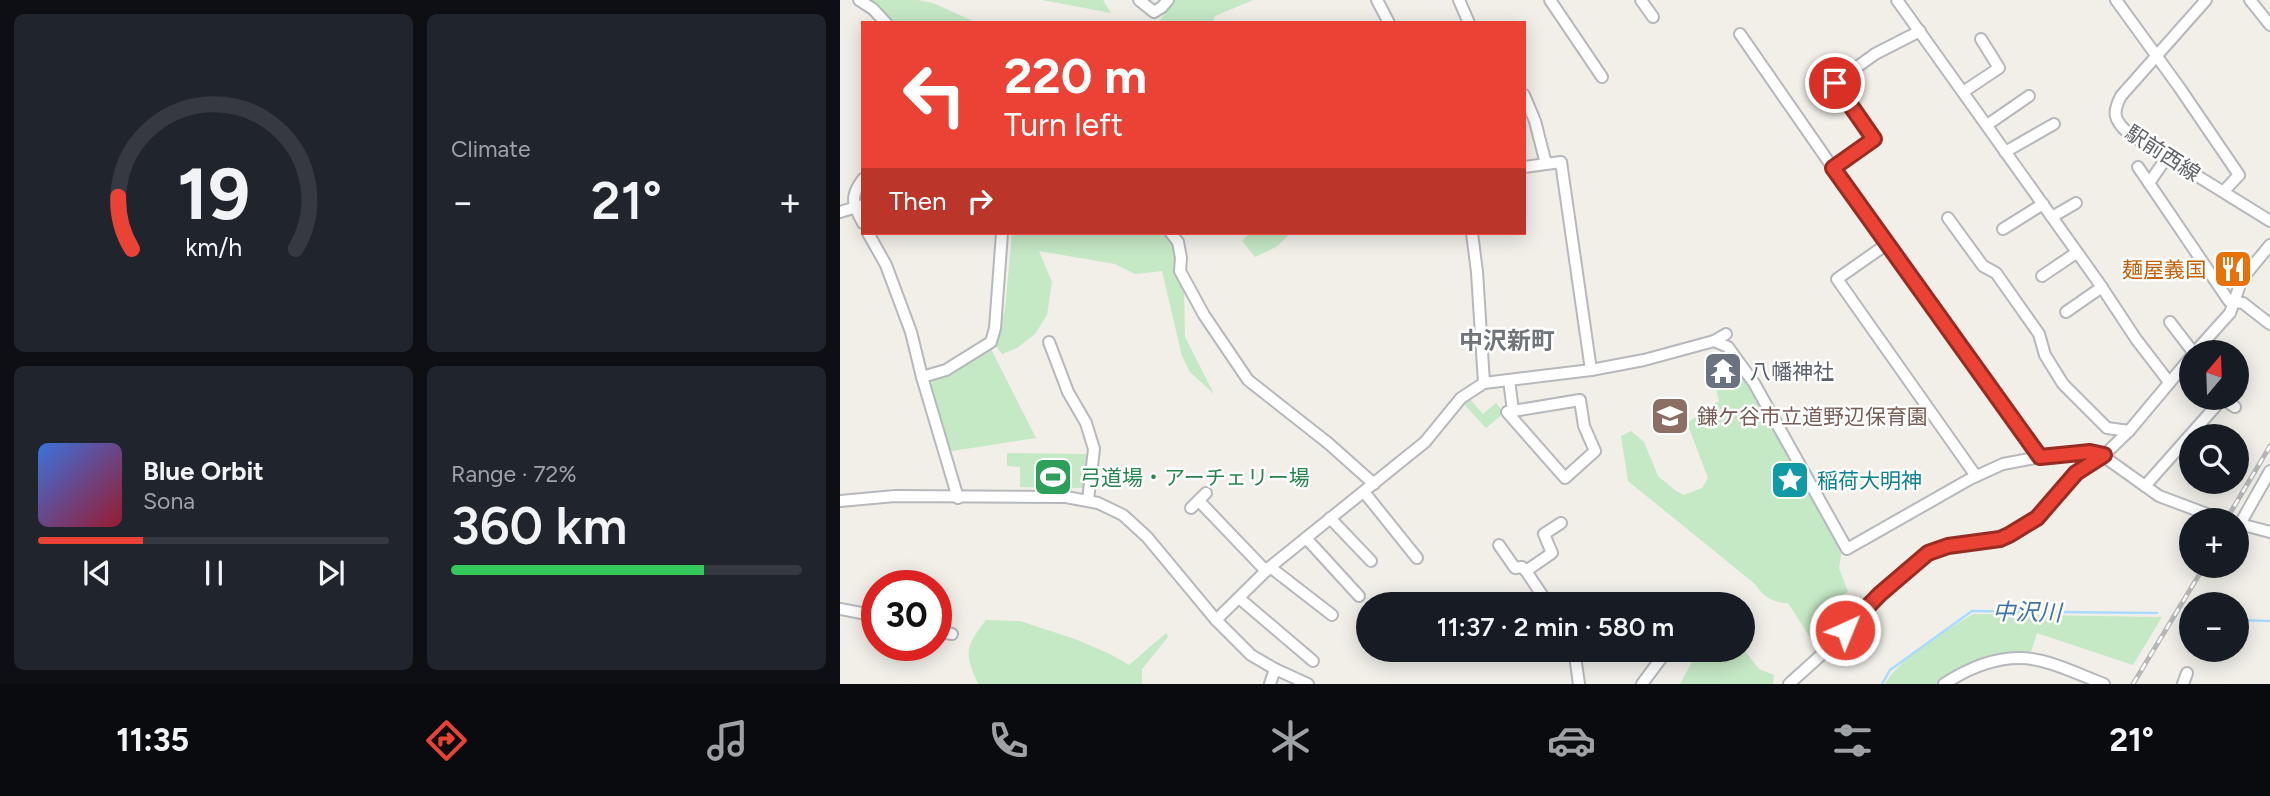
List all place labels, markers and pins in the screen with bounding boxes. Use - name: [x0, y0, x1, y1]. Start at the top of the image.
- pin: [1805, 53, 1865, 113]
- restaurant icon: 麺屋義国: [2212, 248, 2254, 290]
- place label: 麺屋義国: [2122, 257, 2206, 282]
- temple icon: 八幡神社: [1702, 350, 1744, 392]
- place label: 八幡神社: [1750, 359, 1834, 384]
- school or university icon: 鎌ケ谷市立道野辺保育園: [1649, 395, 1691, 437]
- place label: 鎌ケ谷市立道野辺保育園: [1697, 404, 1928, 429]
- sports icon: 弓道場・アーチェリー場: [1032, 456, 1074, 498]
- place icon: 稲荷大明神: [1769, 459, 1811, 501]
- place label: 弓道場・アーチェリー場: [1080, 465, 1310, 490]
- place label: 稲荷大明神: [1817, 468, 1922, 493]

